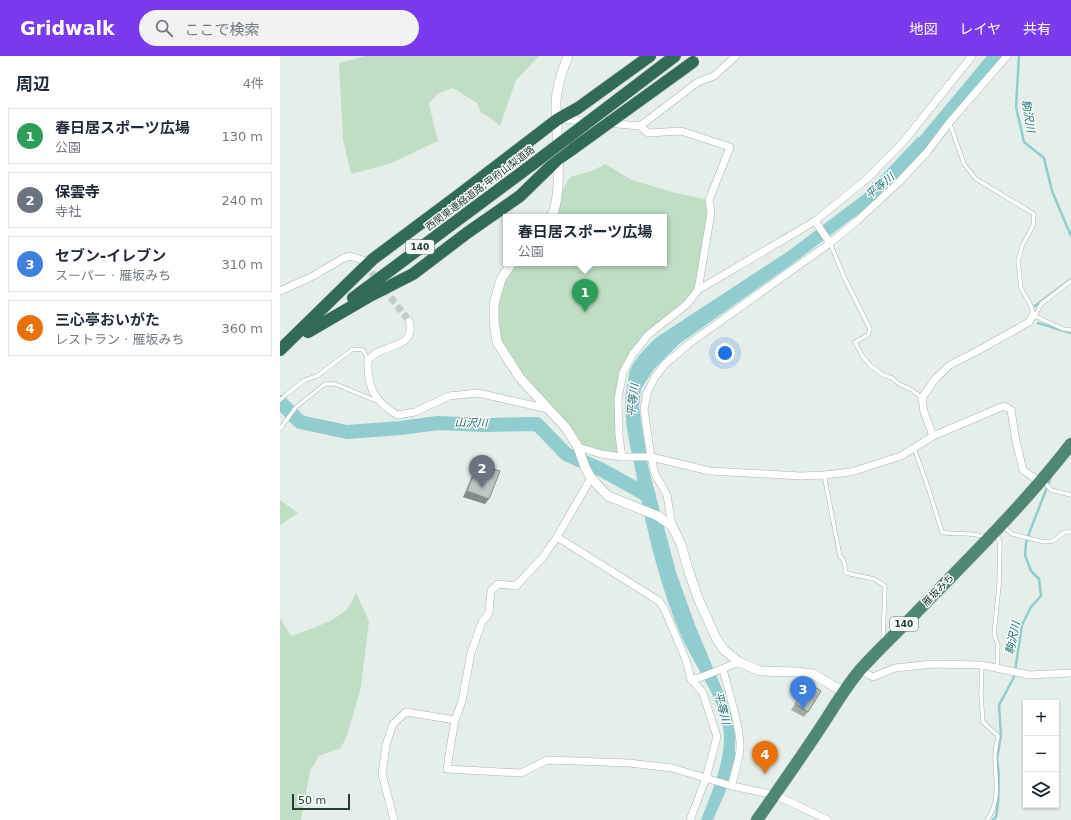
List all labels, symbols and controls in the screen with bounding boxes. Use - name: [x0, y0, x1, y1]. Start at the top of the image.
- search box: [139, 10, 419, 46]
- text: Gridwalk: [20, 17, 115, 39]
- icon: search: [153, 17, 175, 39]
- text: ここで検索: [185, 21, 260, 39]
- text: 地図: [909, 21, 937, 37]
- text: レイヤ: [959, 21, 1001, 37]
- text: 共有: [1023, 21, 1051, 37]
- text: 周辺: [16, 74, 50, 94]
- text: 4件: [243, 76, 264, 91]
- water label: 駒沢川: [1019, 99, 1037, 134]
- text: 春日居スポーツ広場: [55, 119, 190, 137]
- text: 1: [25, 129, 35, 144]
- text: 130 m: [221, 129, 263, 144]
- text: 公園: [55, 140, 81, 155]
- street label: 西関東連絡道路;甲府山梨道路: [423, 143, 537, 233]
- water label: 平等川: [863, 170, 898, 202]
- text: 保雲寺: [55, 183, 100, 201]
- text: 2: [25, 193, 35, 208]
- text: 240 m: [221, 193, 263, 208]
- text: 寺社: [55, 204, 81, 219]
- popup: [503, 214, 667, 266]
- text: 春日居スポーツ広場: [518, 223, 652, 241]
- road number: 140: [406, 240, 434, 254]
- text: 公園: [518, 244, 544, 259]
- text: セブン-イレブン: [55, 247, 166, 265]
- text: 3: [25, 257, 35, 272]
- text: 310 m: [221, 257, 263, 272]
- text: スーパー · 雁坂みち: [55, 268, 171, 283]
- pin: 1: [572, 279, 598, 312]
- text: 三心亭おいがた: [55, 311, 160, 329]
- text: 4: [25, 321, 35, 336]
- text: 360 m: [221, 321, 263, 336]
- text: レストラン · 雁坂みち: [55, 332, 184, 347]
- your location: [715, 343, 735, 363]
- water label: 平等川: [625, 382, 641, 417]
- water label: 山沢川: [454, 416, 489, 430]
- pin: 2: [469, 455, 495, 488]
- street label: 雁坂みち: [920, 572, 956, 608]
- road number: 140: [890, 617, 918, 631]
- water label: 駒沢川: [1003, 620, 1023, 655]
- pin: 3: [790, 676, 816, 709]
- water label: 平等川: [712, 690, 733, 727]
- map controls: [1023, 700, 1059, 808]
- button: +: [1023, 700, 1059, 736]
- button: −: [1023, 736, 1059, 772]
- pin: 4: [752, 741, 778, 774]
- button: layers: [1023, 772, 1059, 808]
- scale bar: [292, 792, 350, 811]
- text: 50 m: [298, 794, 326, 807]

